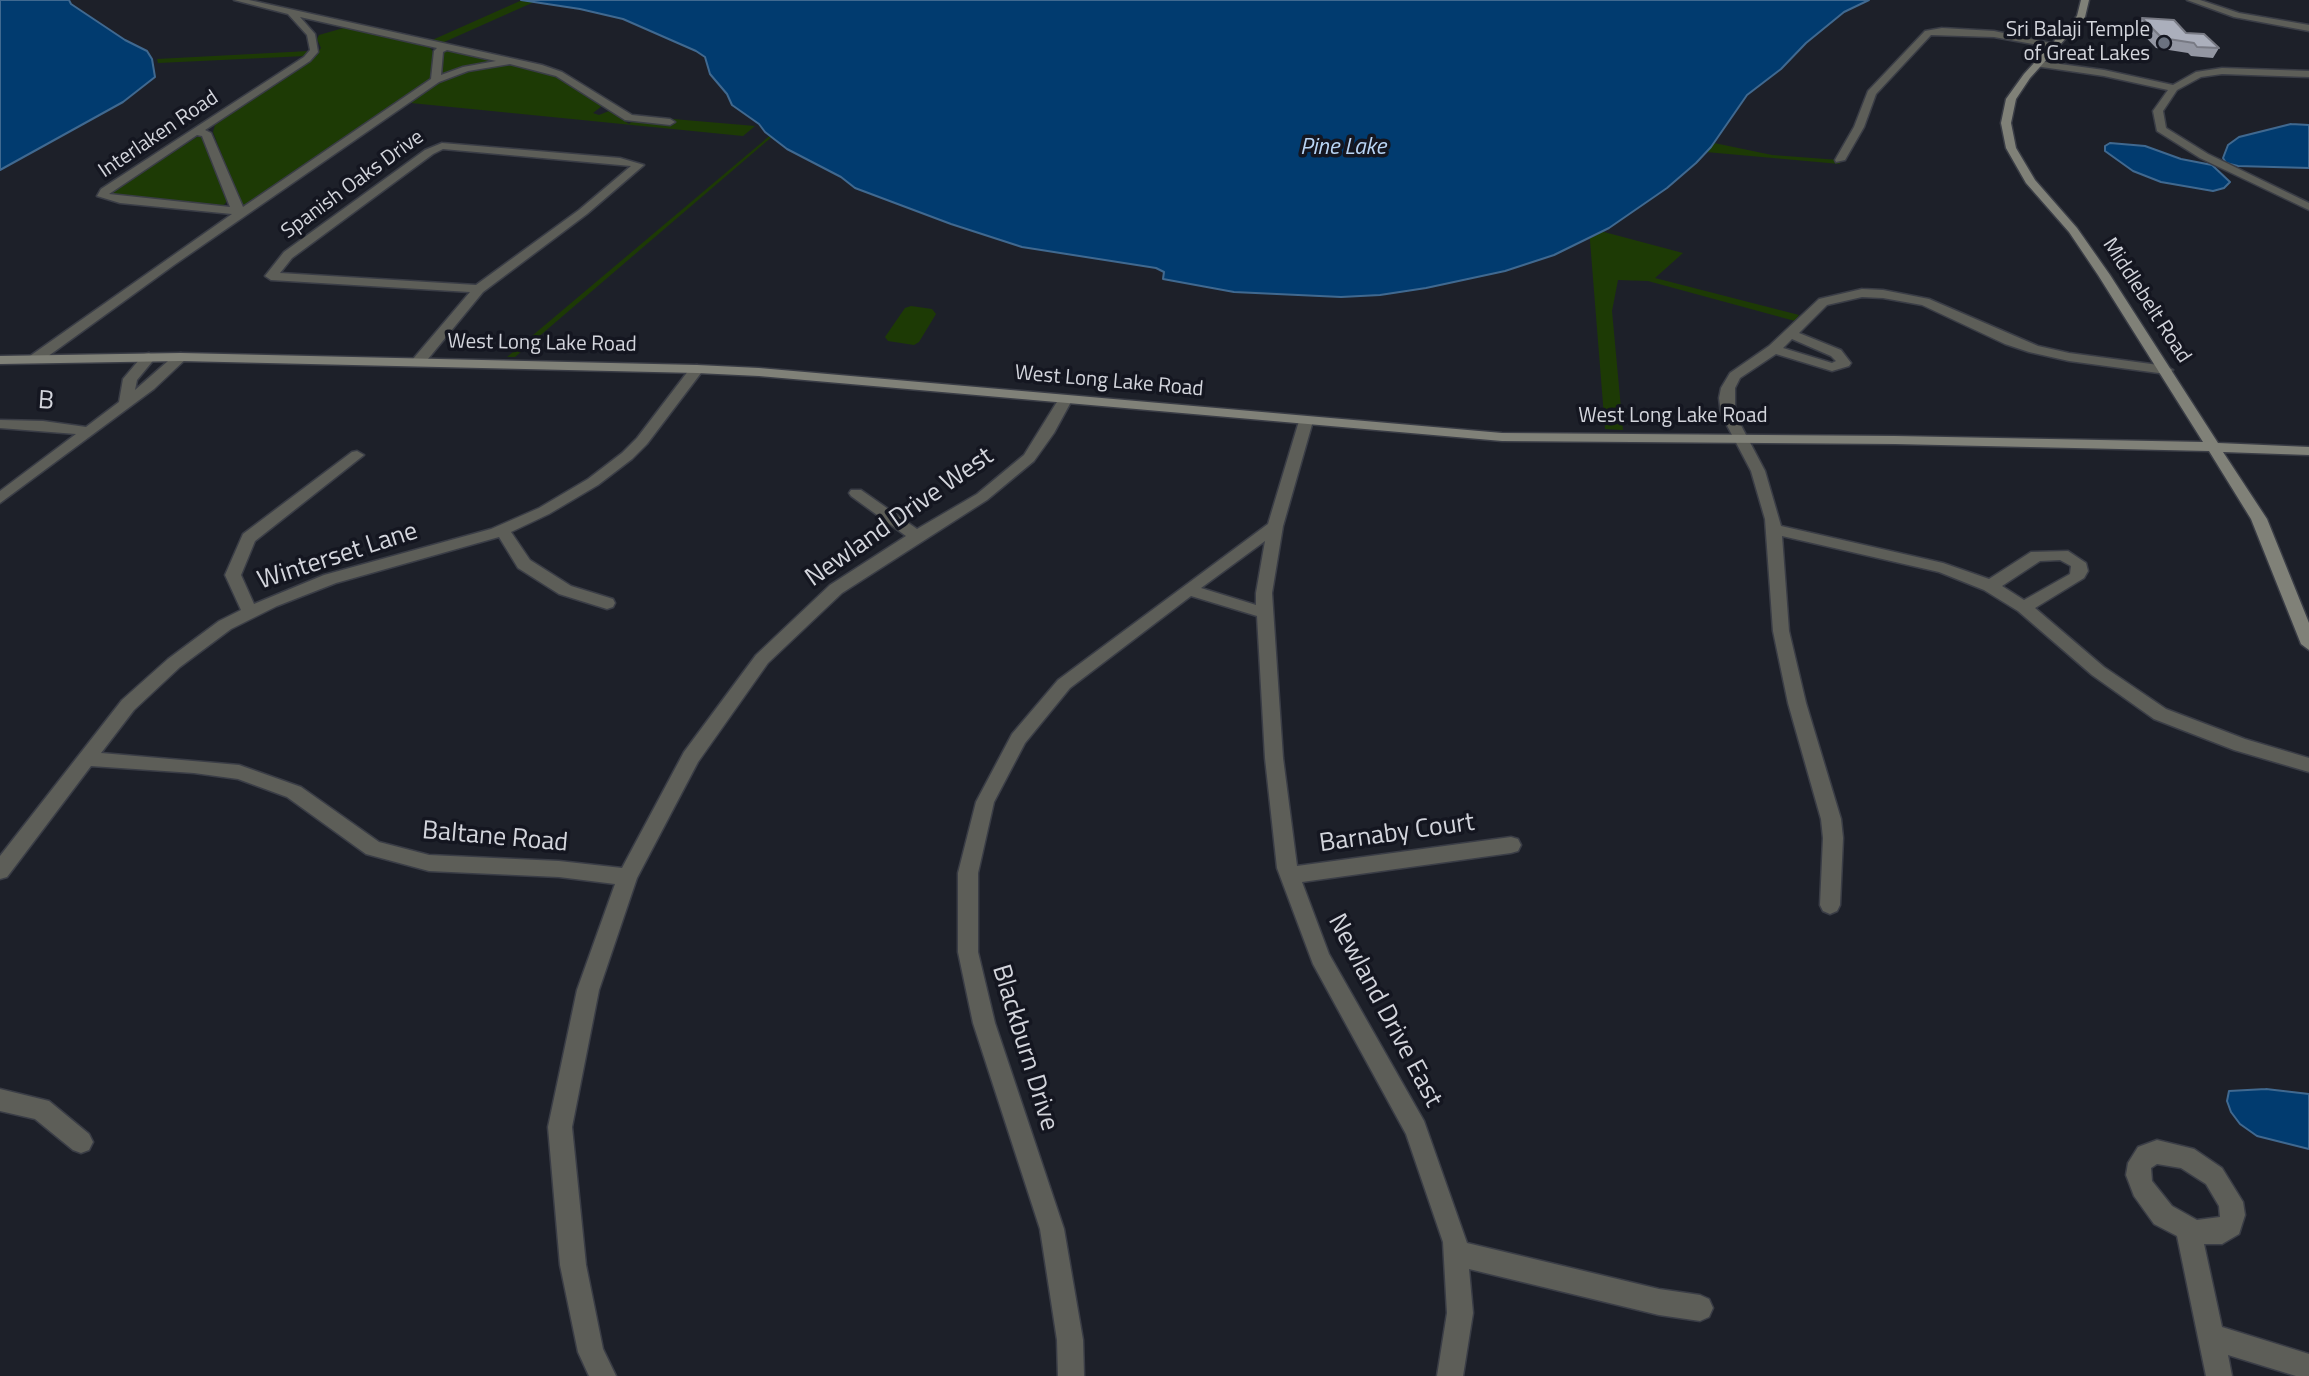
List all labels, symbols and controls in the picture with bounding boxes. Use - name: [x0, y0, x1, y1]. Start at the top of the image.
- place label: Sri Balaji Temple of Great Lakes: [2006, 18, 2150, 68]
- marker: Sri Balaji Temple of Great Lakes: [2156, 35, 2172, 51]
- street label: Interlaken Road: [94, 86, 224, 184]
- street label: Spanish Oaks Drive: [277, 125, 429, 245]
- water label: Pine Lake: [1300, 134, 1386, 162]
- street label: Middlebelt Road: [2096, 234, 2196, 368]
- street label: West Long Lake Road: [447, 330, 637, 358]
- street label: West Long Lake Road: [1014, 361, 1204, 403]
- street label: B: [37, 386, 55, 418]
- street label: West Long Lake Road: [1578, 404, 1768, 430]
- street label: Newland Drive West: [800, 442, 1000, 594]
- street label: Winterset Lane: [254, 516, 422, 598]
- street label: Barnaby Court: [1317, 808, 1477, 860]
- street label: Baltane Road: [421, 816, 569, 860]
- street label: Newland Drive East: [1320, 909, 1448, 1113]
- street label: Blackburn Drive: [984, 961, 1064, 1135]

